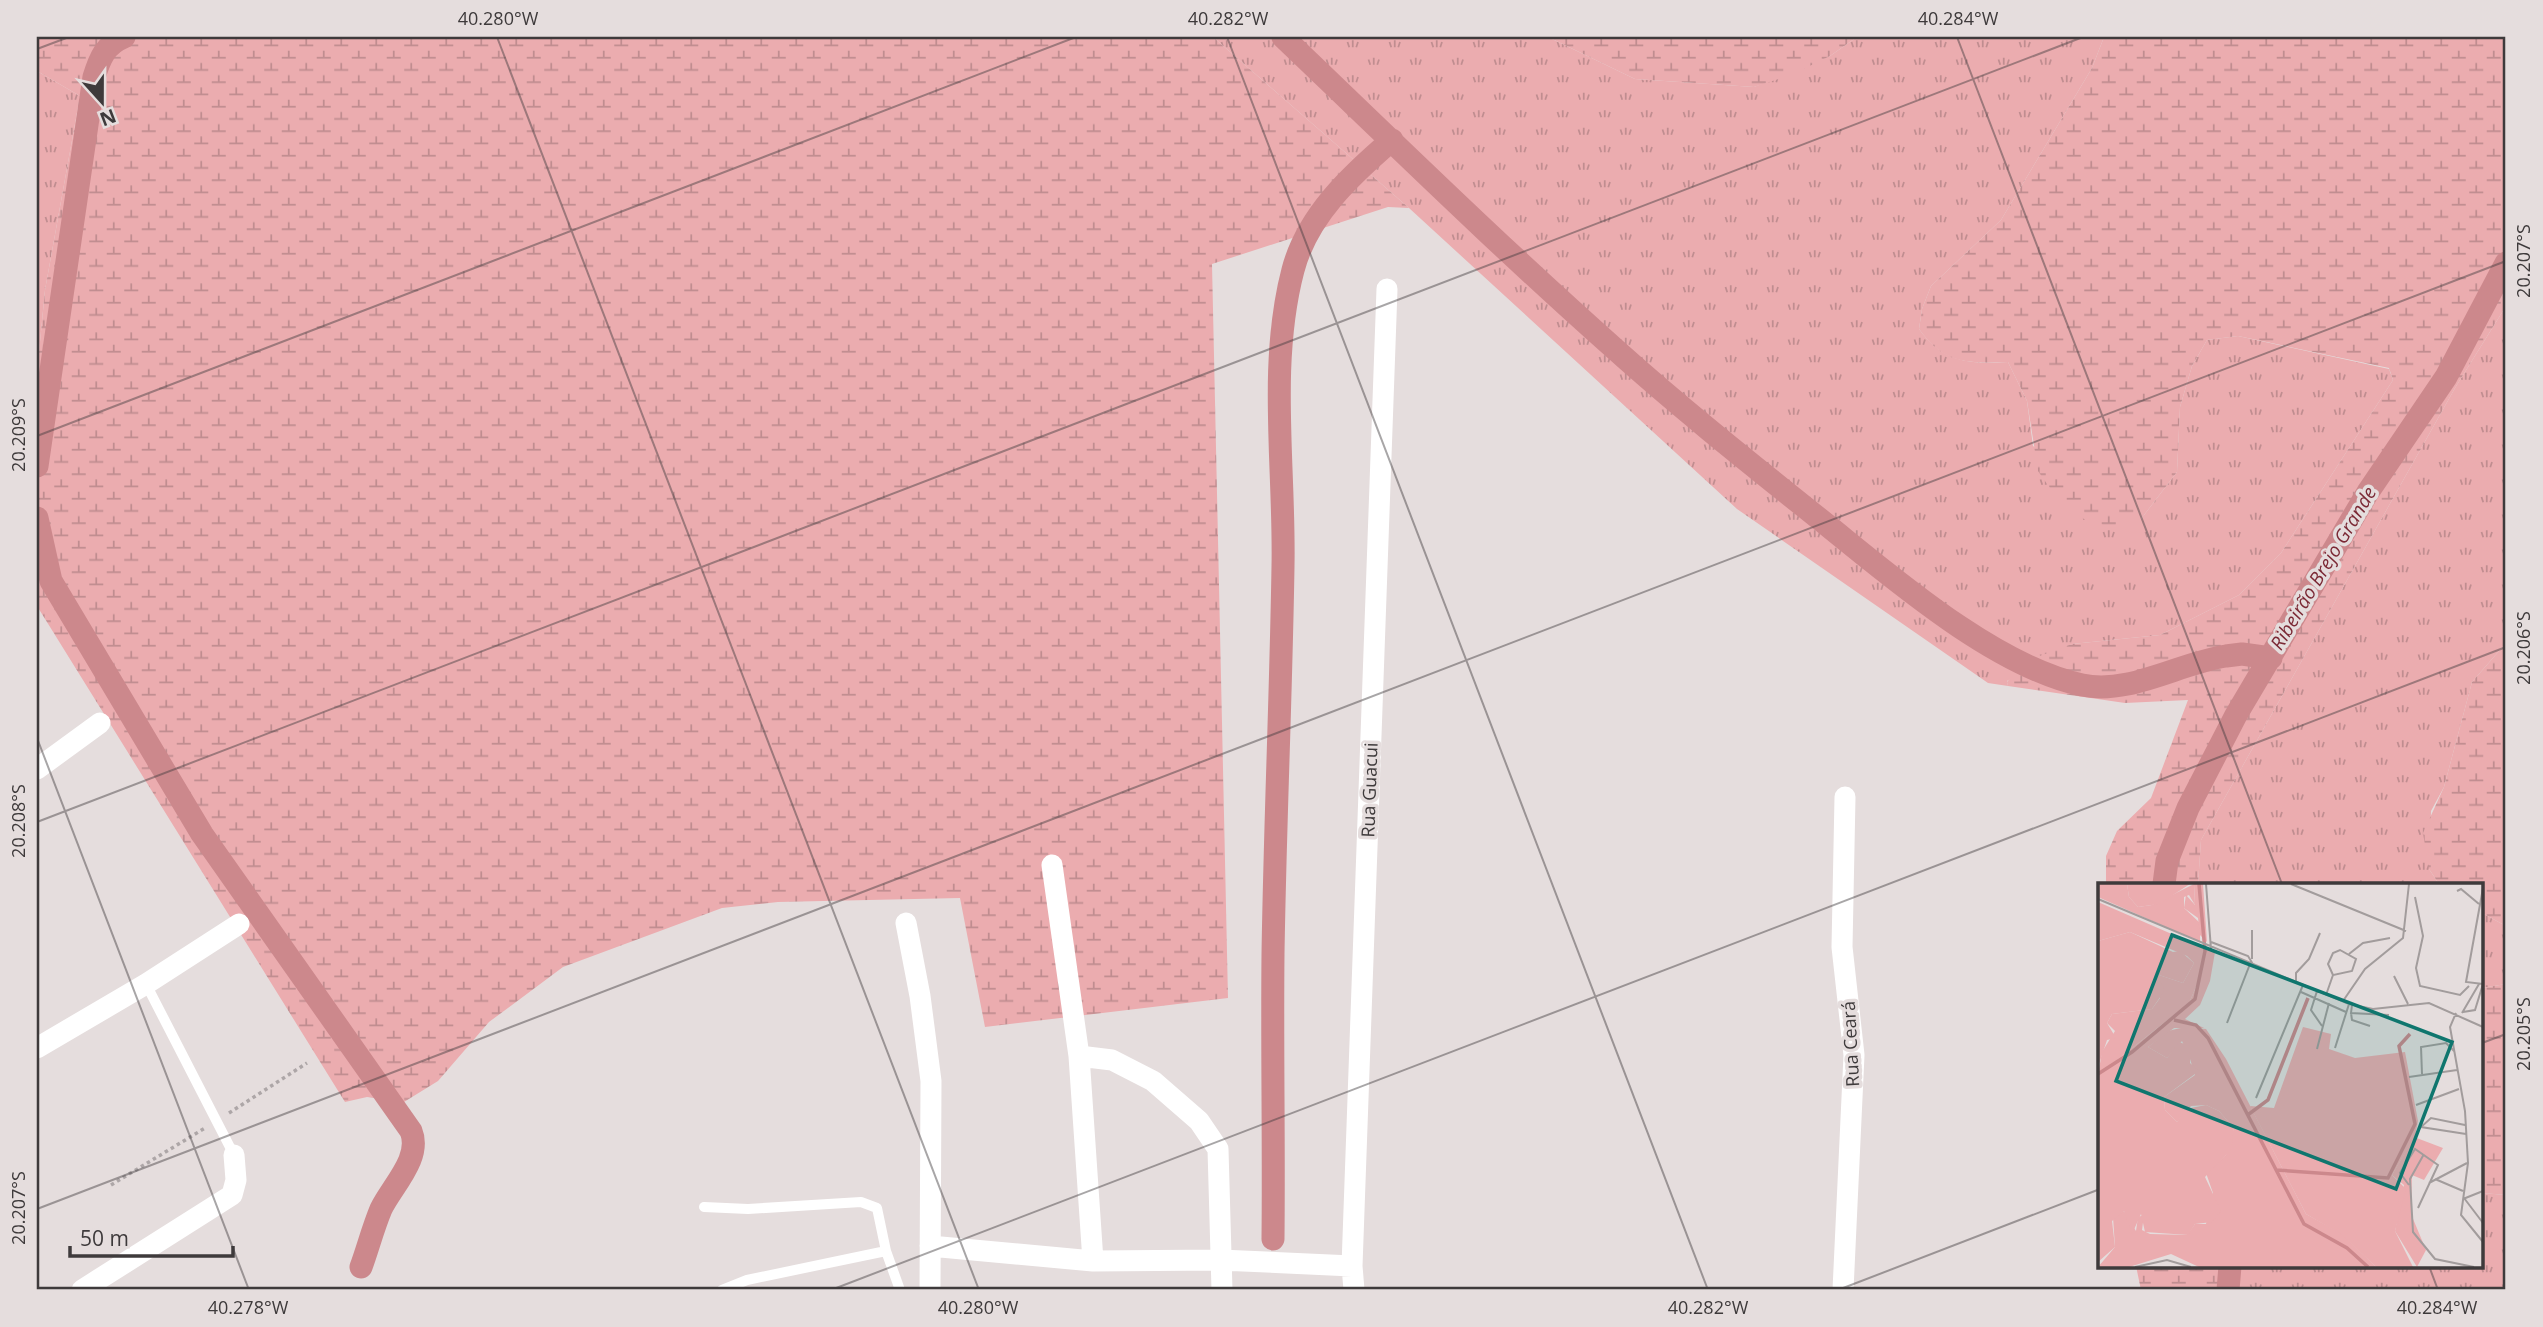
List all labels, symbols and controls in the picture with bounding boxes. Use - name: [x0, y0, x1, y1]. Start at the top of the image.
- text: 40.280°W: [458, 6, 539, 30]
- text: 40.282°W: [1188, 6, 1269, 30]
- text: 40.284°W: [1918, 6, 1999, 30]
- north arrow: [66, 66, 136, 136]
- text: N: [96, 103, 120, 133]
- text: 20.207°S: [2511, 224, 2535, 298]
- text: 20.209°S: [6, 398, 30, 472]
- water label: Ribeirão Brejo Grande: [2264, 482, 2382, 654]
- text: 20.206°S: [2511, 611, 2535, 685]
- street label: Rua Guacui: [1355, 742, 1383, 838]
- text: 20.208°S: [6, 784, 30, 858]
- inset map: [2098, 883, 2484, 1268]
- text: 20.205°S: [2511, 997, 2535, 1071]
- street label: Rua Ceará: [1836, 1001, 1864, 1087]
- text: 20.207°S: [6, 1171, 30, 1245]
- scale bar: [70, 1215, 233, 1259]
- text: 50 m: [80, 1224, 129, 1252]
- text: 40.278°W: [208, 1295, 289, 1319]
- text: 40.280°W: [938, 1295, 1019, 1319]
- text: 40.282°W: [1668, 1295, 1749, 1319]
- text: 40.284°W: [2397, 1295, 2478, 1319]

